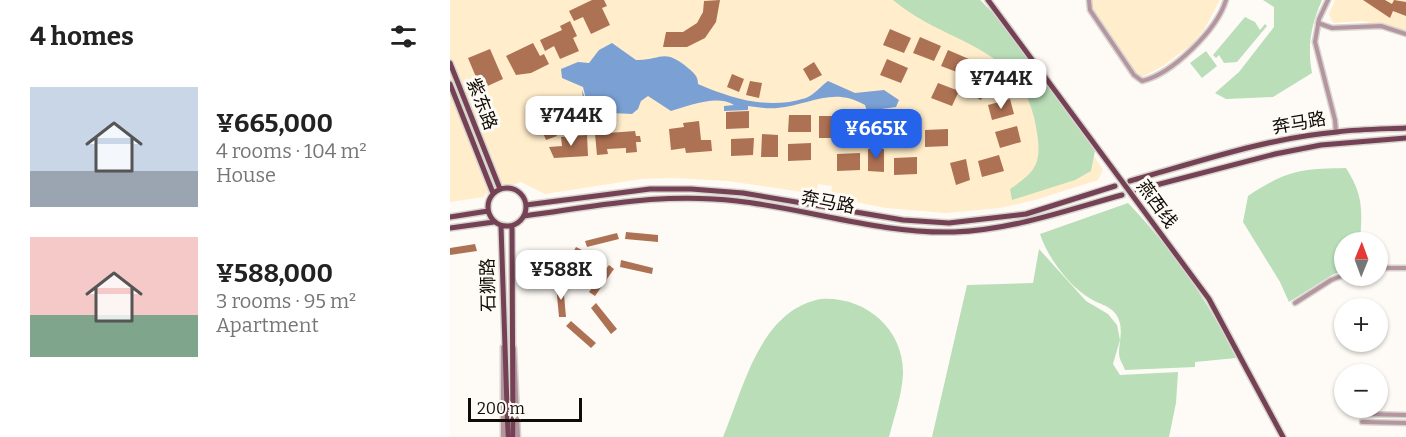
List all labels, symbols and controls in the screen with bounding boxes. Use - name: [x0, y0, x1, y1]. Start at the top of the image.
- icon: filters: [387, 20, 420, 53]
- text: 4 homes: [30, 21, 134, 52]
- pin: ¥744K: [959, 59, 1043, 110]
- text: ¥744K: [969, 66, 1033, 90]
- street label: 紫东路: [462, 75, 502, 133]
- pin: ¥744K: [529, 96, 613, 147]
- text: ¥744K: [539, 103, 603, 127]
- street label: 奔马路: [1271, 107, 1327, 139]
- text: ¥665,000: [216, 108, 333, 139]
- pin: ¥665K: [834, 109, 918, 160]
- icon: home: [78, 111, 150, 183]
- text: ¥665K: [845, 116, 907, 140]
- text: 4 rooms · 104 m²: [216, 139, 367, 163]
- text: House: [216, 163, 276, 187]
- street label: 燕西线: [1132, 176, 1182, 232]
- street label: 奔马路: [799, 186, 857, 218]
- north arrow: [1334, 232, 1388, 286]
- map controls: [1334, 232, 1388, 418]
- pin: ¥588K: [519, 250, 603, 301]
- text: ¥588K: [530, 257, 592, 281]
- text: ¥588,000: [216, 258, 333, 289]
- street label: 石狮路: [477, 258, 499, 312]
- icon: home: [78, 261, 150, 333]
- text: 3 rooms · 95 m²: [216, 289, 356, 313]
- button: +: [1334, 298, 1388, 352]
- text: Apartment: [216, 313, 319, 337]
- button: −: [1334, 364, 1388, 418]
- scale bar: [468, 395, 582, 422]
- text: 200 m: [477, 399, 525, 418]

